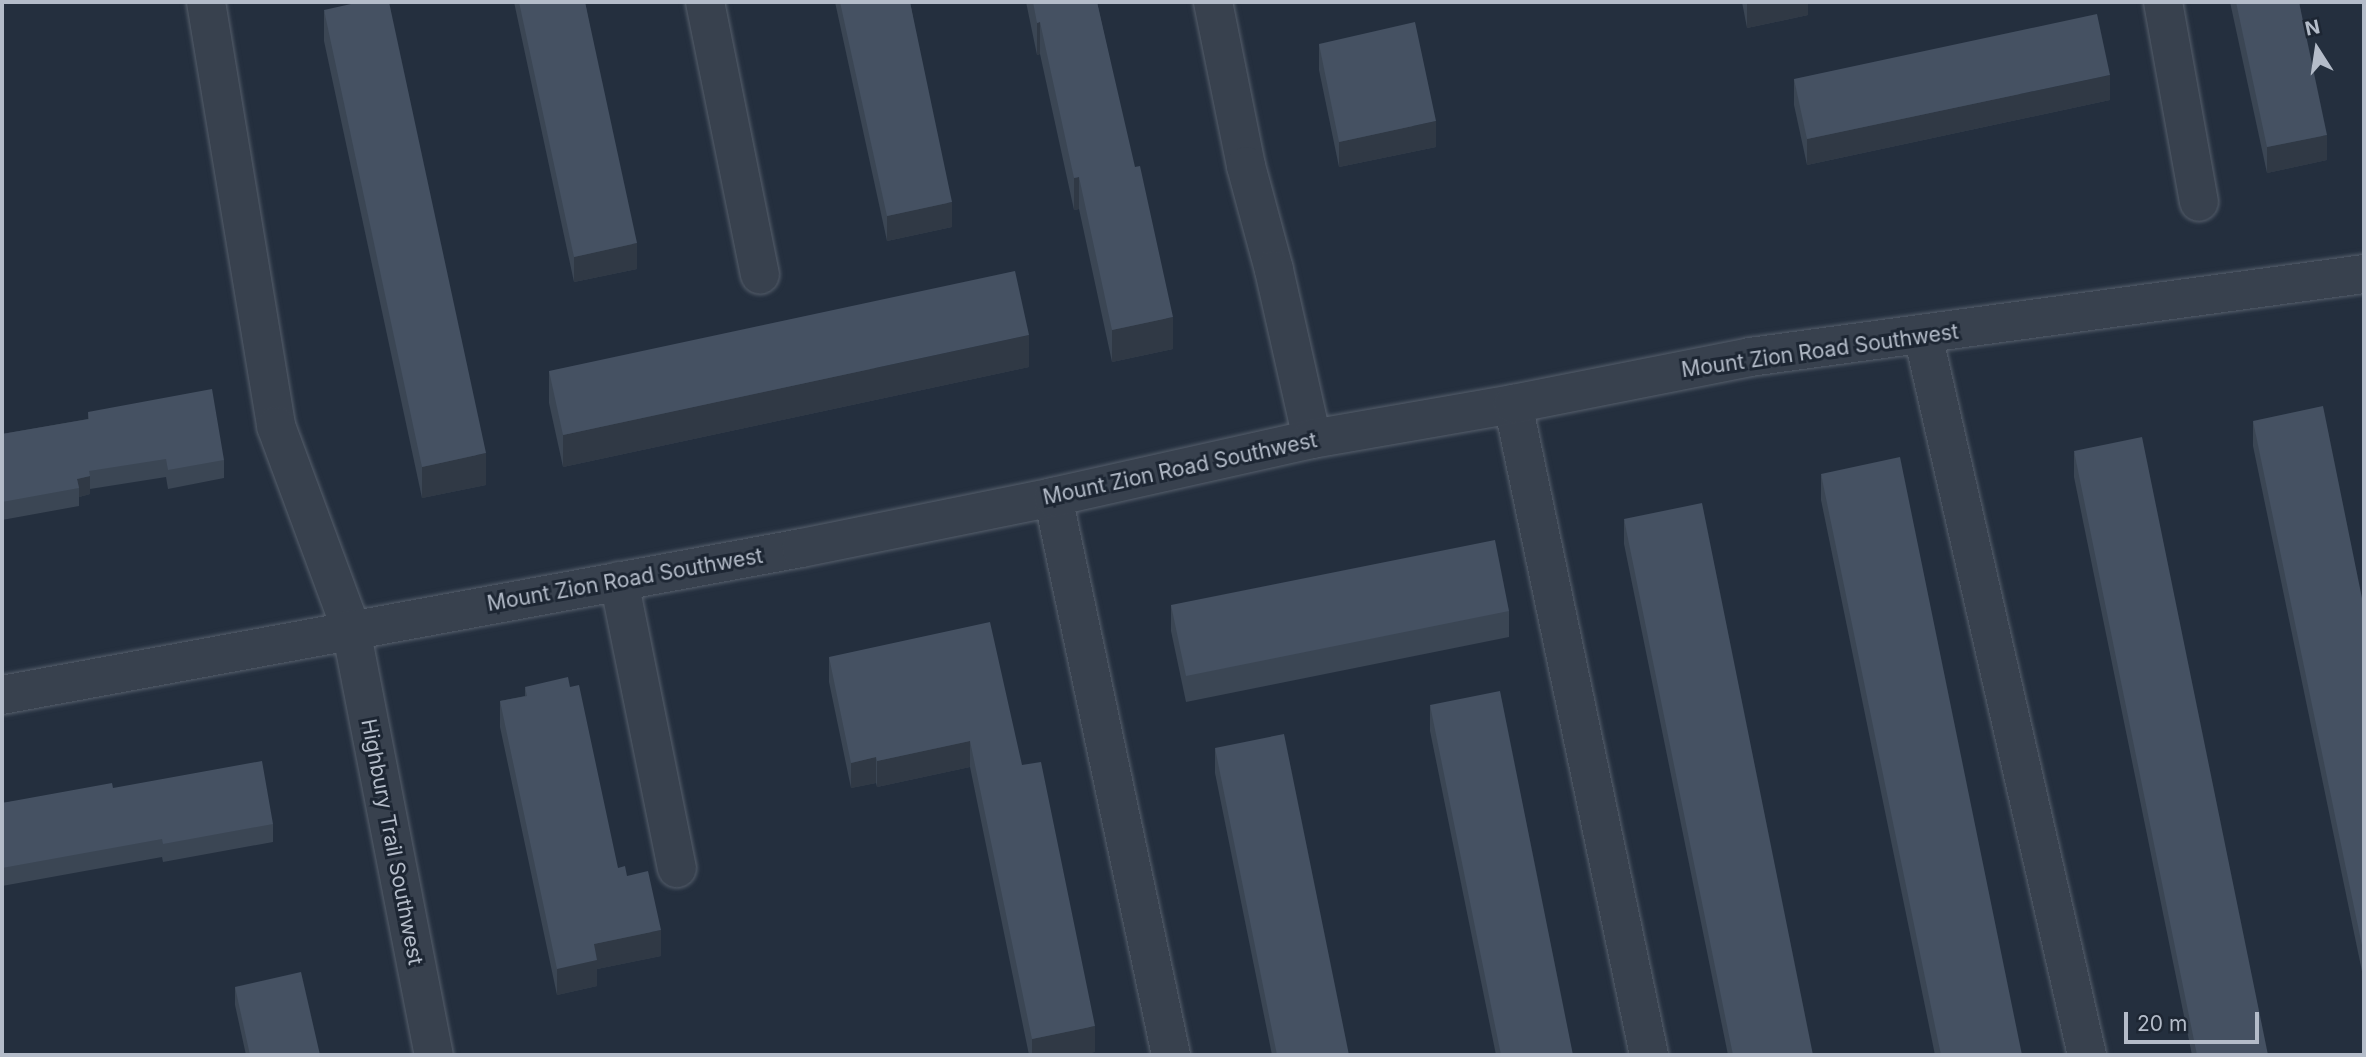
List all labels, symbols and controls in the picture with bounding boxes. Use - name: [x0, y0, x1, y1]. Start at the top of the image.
- north arrow: [2282, 14, 2352, 84]
- text: N: [2303, 15, 2322, 41]
- street label: Mount Zion Road Southwest: [1680, 319, 1960, 383]
- street label: Mount Zion Road Southwest: [1041, 428, 1319, 510]
- street label: Mount Zion Road Southwest: [485, 543, 765, 617]
- street label: Highbury Trail Southwest: [356, 717, 428, 967]
- scale bar: [2128, 998, 2263, 1042]
- text: 20 m: [2137, 1011, 2187, 1036]

